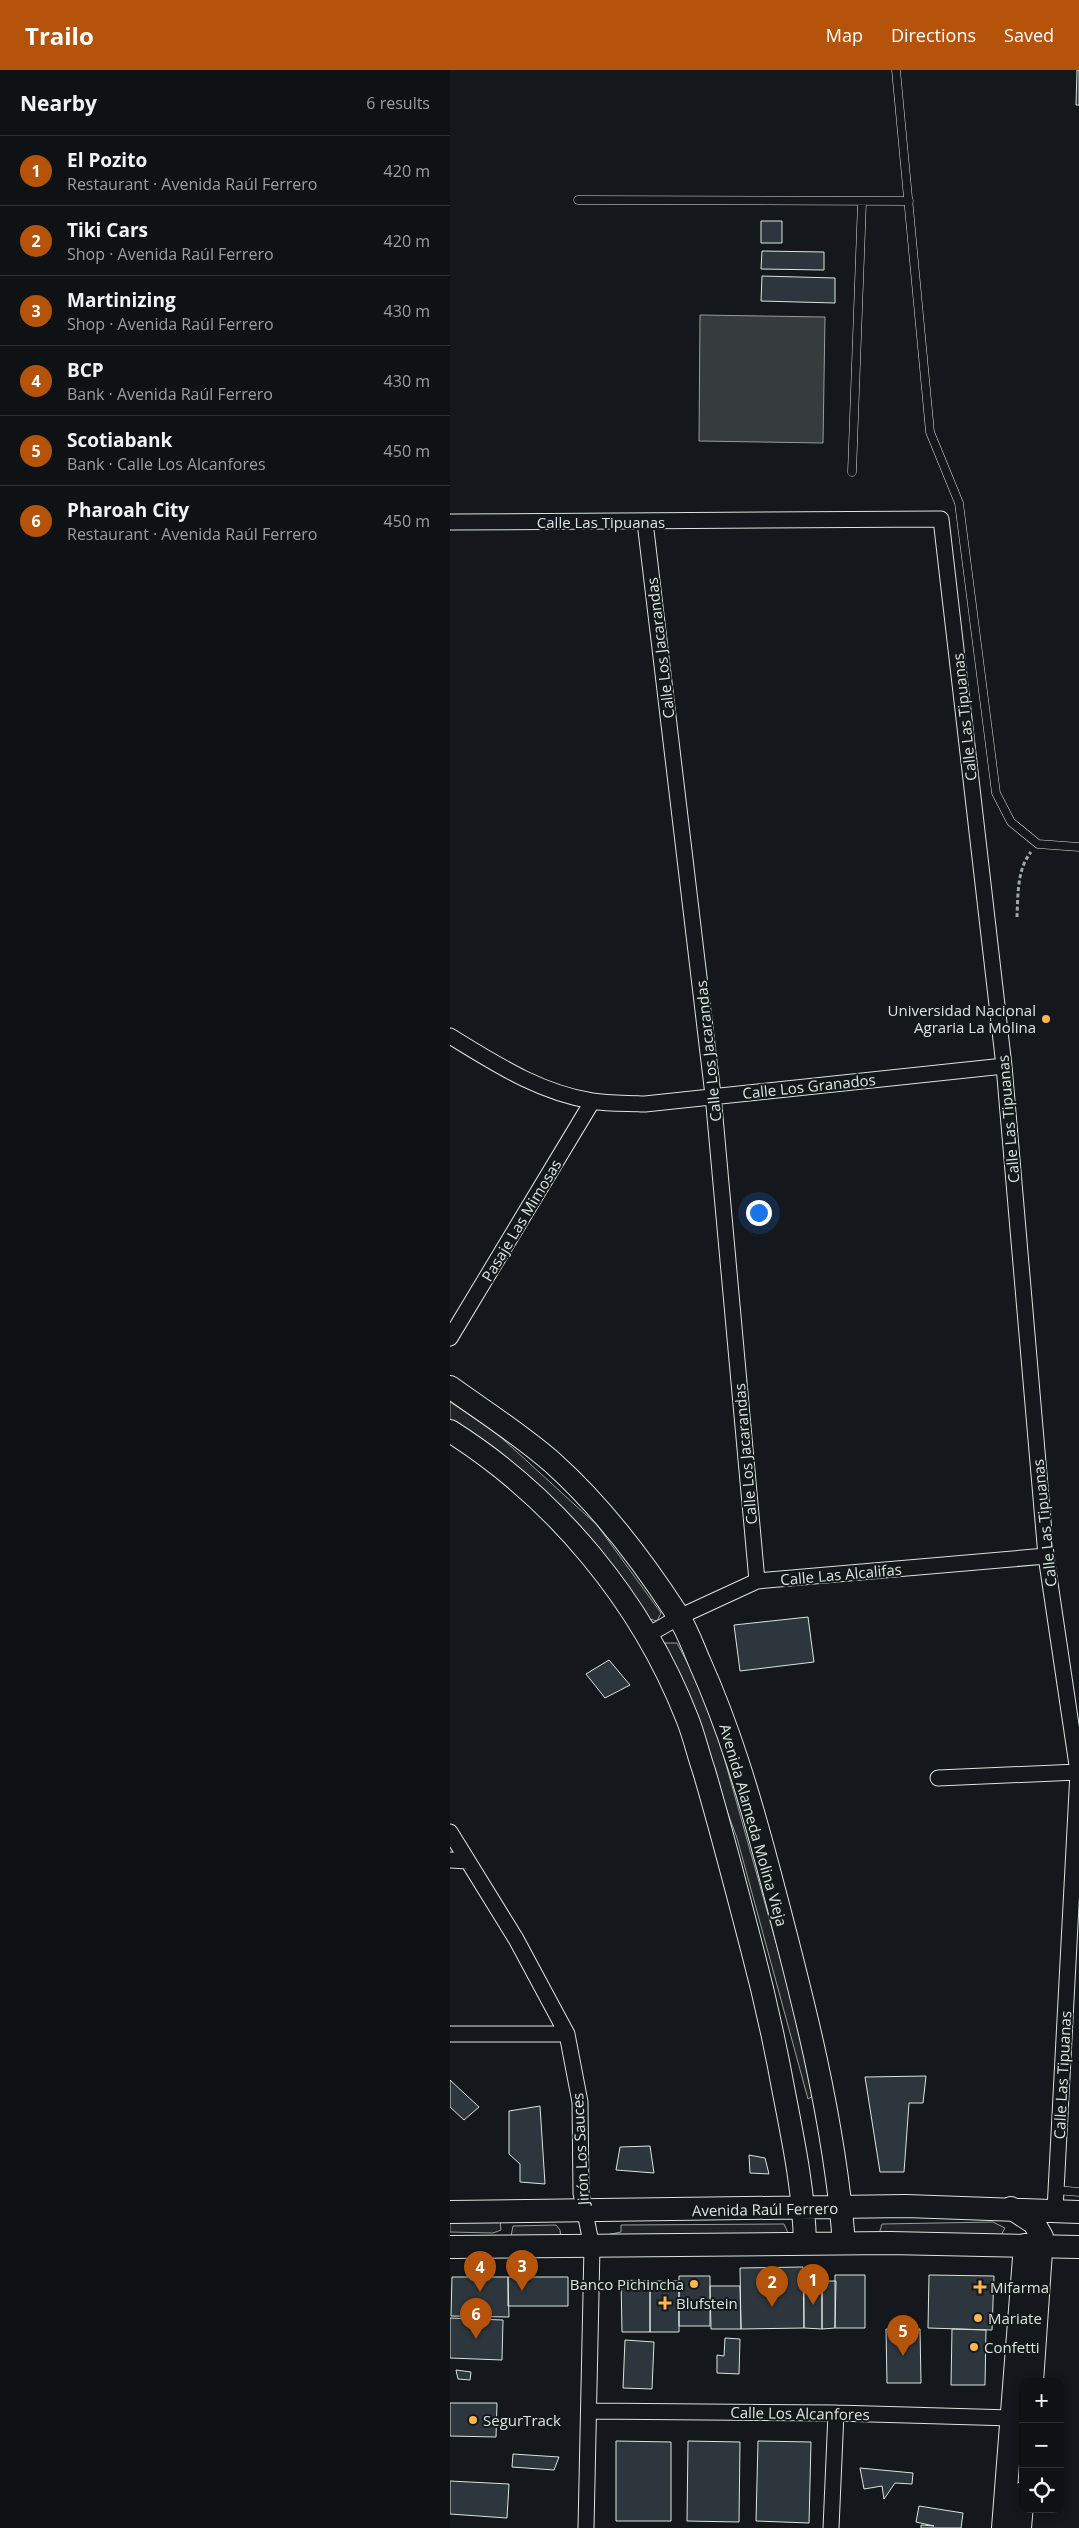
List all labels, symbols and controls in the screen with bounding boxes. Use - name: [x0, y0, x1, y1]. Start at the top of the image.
- text: Trailo: [25, 19, 94, 52]
- text: Map: [826, 23, 863, 47]
- text: Directions: [891, 23, 976, 47]
- text: Saved: [1004, 23, 1054, 47]
- text: Nearby: [20, 89, 97, 117]
- text: 6 results: [366, 92, 430, 114]
- text: El Pozito: [67, 147, 147, 173]
- text: 1: [31, 160, 41, 182]
- text: 420 m: [384, 160, 430, 182]
- text: Restaurant · Avenida Raúl Ferrero: [67, 173, 317, 195]
- text: Tiki Cars: [67, 217, 148, 243]
- text: 2: [31, 230, 41, 252]
- text: 420 m: [384, 230, 430, 252]
- text: Shop · Avenida Raúl Ferrero: [67, 243, 274, 265]
- text: Martinizing: [67, 287, 176, 313]
- text: 3: [31, 300, 41, 322]
- text: 430 m: [384, 300, 430, 322]
- text: Shop · Avenida Raúl Ferrero: [67, 313, 274, 335]
- text: BCP: [67, 357, 104, 383]
- text: 4: [31, 370, 41, 392]
- text: 430 m: [384, 370, 430, 392]
- text: Bank · Avenida Raúl Ferrero: [67, 383, 273, 405]
- text: Scotiabank: [67, 427, 172, 453]
- text: 5: [31, 440, 41, 462]
- text: 450 m: [384, 440, 430, 462]
- text: Bank · Calle Los Alcanfores: [67, 453, 266, 475]
- text: Pharoah City: [67, 497, 189, 523]
- text: 6: [31, 510, 41, 532]
- text: 450 m: [384, 510, 430, 532]
- street label: Calle Las Tipuanas: [537, 512, 665, 532]
- text: Restaurant · Avenida Raúl Ferrero: [67, 523, 317, 545]
- street label: Calle Los Jacarandas: [641, 576, 679, 720]
- street label: Calle Las Tipuanas: [947, 652, 981, 782]
- street label: Calle Los Jacarandas: [691, 979, 725, 1123]
- place label: Universidad Nacional Agraria La Molina: [888, 1000, 1036, 1037]
- marker: Universidad Nacional Agraria La Molina: [1040, 1013, 1052, 1025]
- street label: Calle Las Tipuanas: [992, 1054, 1024, 1184]
- street label: Calle Los Granados: [741, 1069, 877, 1103]
- street label: Pasaje Las Mimosas: [477, 1155, 565, 1285]
- your location: [746, 1200, 772, 1226]
- street label: Calle Los Jacarandas: [729, 1382, 761, 1526]
- street label: Calle Las Tipuanas: [1027, 1458, 1061, 1588]
- street label: Calle Las Alcalifas: [779, 1559, 903, 1589]
- street label: Avenida Alameda Molina Vieja: [715, 1721, 793, 1929]
- street label: Calle Las Tipuanas: [1049, 2010, 1075, 2140]
- street label: Jirón Los Sauces: [567, 2092, 593, 2208]
- street label: Avenida Raúl Ferrero: [692, 2198, 838, 2220]
- pin: 3: [506, 2250, 538, 2291]
- pin: 4: [464, 2251, 496, 2292]
- pin: 1: [797, 2264, 829, 2305]
- pin: 2: [756, 2266, 788, 2307]
- place label: Banco Pichincha: [570, 2274, 684, 2294]
- place label: Mifarma: [990, 2277, 1049, 2297]
- marker: Banco Pichincha: [688, 2278, 700, 2290]
- marker: Mifarma: [974, 2281, 986, 2293]
- place label: Blufstein: [676, 2293, 738, 2313]
- marker: Blufstein: [658, 2296, 672, 2310]
- pin: 6: [460, 2298, 492, 2339]
- place label: Mariate: [988, 2308, 1042, 2328]
- marker: Mariate: [972, 2312, 984, 2324]
- pin: 5: [887, 2315, 919, 2356]
- place label: Confetti: [984, 2337, 1040, 2357]
- marker: Confetti: [968, 2341, 980, 2353]
- map controls: [1019, 2378, 1064, 2513]
- button: +: [1019, 2378, 1064, 2423]
- street label: Calle Los Alcanfores: [730, 2402, 870, 2424]
- place label: SegurTrack: [483, 2410, 561, 2430]
- marker: SegurTrack: [467, 2414, 479, 2426]
- button: −: [1019, 2423, 1064, 2468]
- button: locate: [1019, 2468, 1064, 2513]

